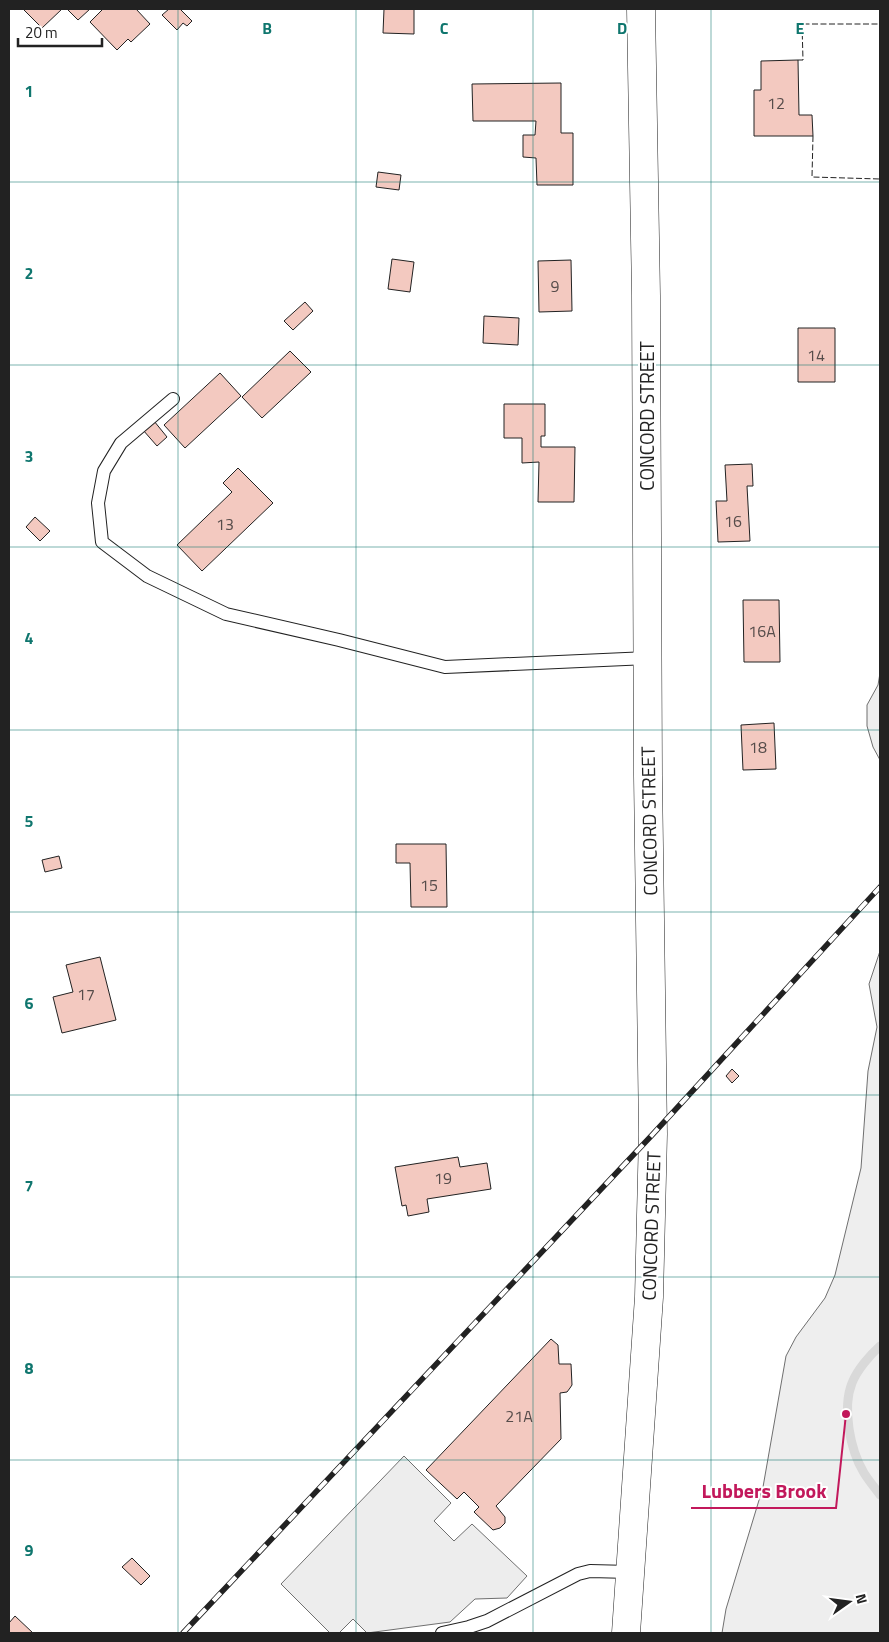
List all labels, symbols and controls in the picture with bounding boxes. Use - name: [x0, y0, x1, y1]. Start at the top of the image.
- scale bar: [18, 15, 101, 47]
- text: B: [262, 16, 272, 40]
- text: C: [440, 16, 449, 40]
- text: D: [617, 16, 627, 40]
- text: E: [796, 16, 805, 40]
- text: 20 m: [25, 21, 58, 44]
- text: 1: [25, 79, 33, 103]
- house number: 12: [767, 91, 785, 115]
- text: 2: [25, 261, 33, 285]
- house number: 9: [551, 274, 560, 298]
- street label: CONCORD STREET: [632, 341, 661, 491]
- house number: 14: [807, 343, 825, 367]
- text: 3: [25, 444, 33, 468]
- house number: 16: [724, 509, 742, 533]
- house number: 13: [216, 512, 234, 536]
- house number: 16A: [748, 619, 776, 643]
- text: 4: [25, 626, 34, 650]
- house number: 18: [749, 735, 767, 759]
- street label: CONCORD STREET: [633, 746, 664, 896]
- text: 5: [25, 809, 34, 833]
- house number: 15: [420, 873, 438, 897]
- house number: 17: [77, 982, 95, 1006]
- text: 6: [25, 991, 34, 1015]
- street label: CONCORD STREET: [633, 1151, 668, 1301]
- house number: 19: [434, 1166, 452, 1190]
- text: 7: [25, 1174, 33, 1198]
- text: 8: [25, 1356, 34, 1380]
- house number: 21A: [505, 1404, 533, 1428]
- callout: Lubbers Brook: [691, 1473, 836, 1508]
- text: Lubbers Brook: [702, 1475, 827, 1506]
- text: 9: [25, 1538, 34, 1562]
- north arrow: [824, 1577, 874, 1627]
- text: N: [851, 1591, 873, 1606]

